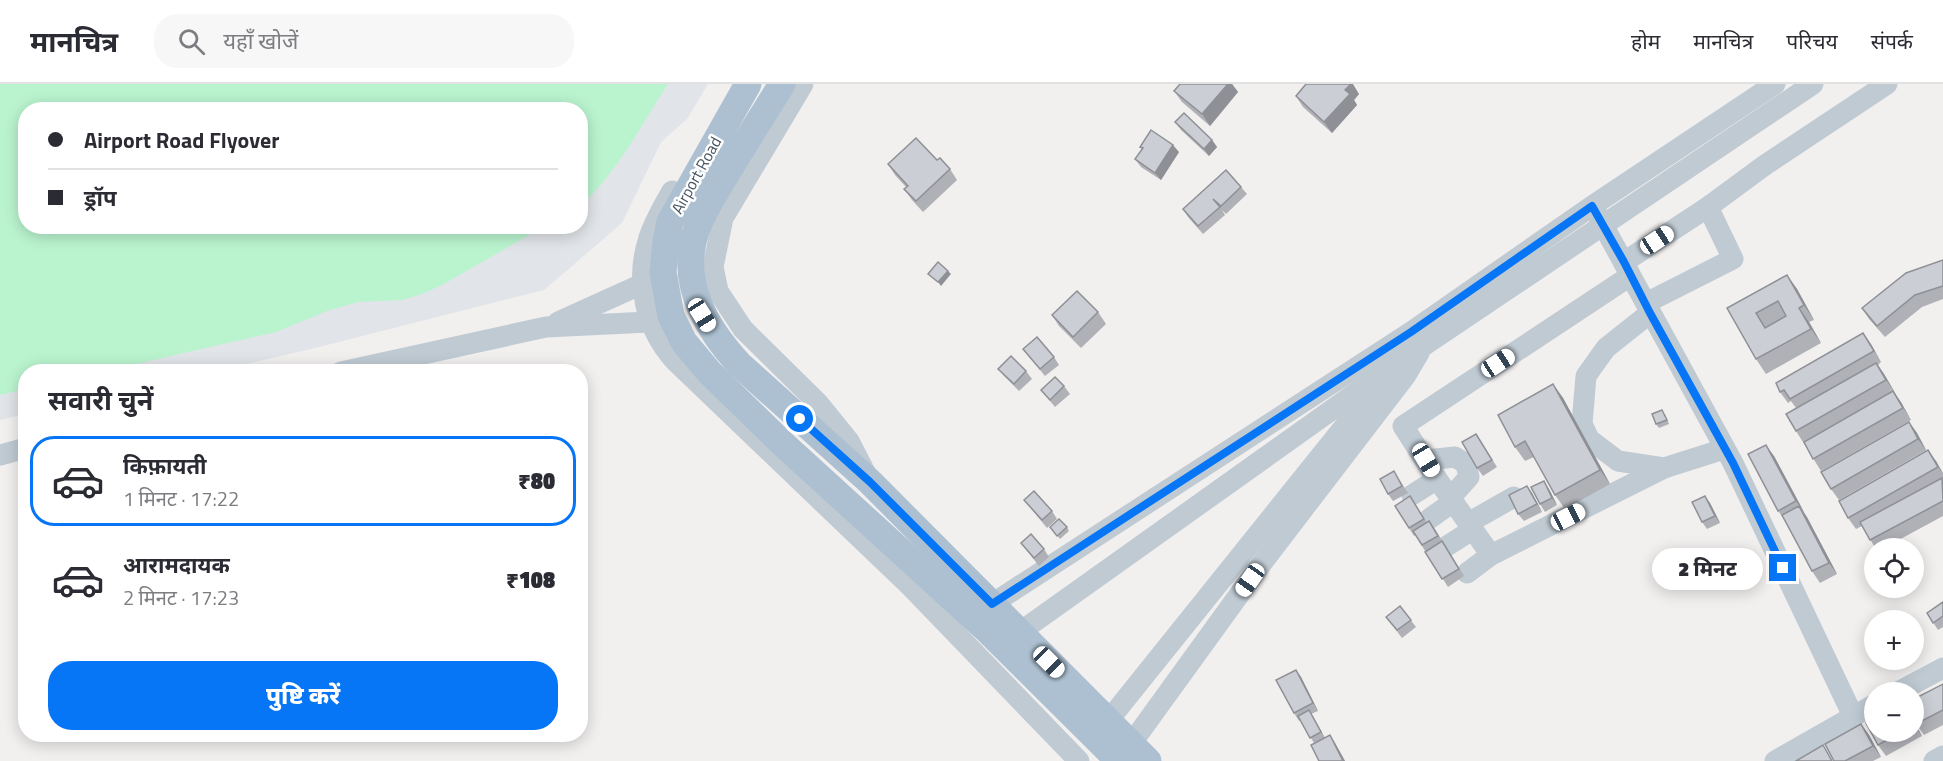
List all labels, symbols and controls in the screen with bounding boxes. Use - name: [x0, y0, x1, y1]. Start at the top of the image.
- search box: [154, 14, 574, 68]
- text: मानचित्र: [30, 20, 118, 63]
- text: यहाँ खोजें: [223, 24, 298, 58]
- icon: search: [175, 25, 208, 58]
- text: होम: [1631, 25, 1660, 57]
- text: मानचित्र: [1693, 25, 1753, 57]
- text: परिचय: [1786, 25, 1838, 57]
- text: संपर्क: [1871, 25, 1913, 57]
- text: Airport Road Flyover: [84, 123, 279, 157]
- street label: Airport Road: [665, 132, 727, 218]
- text: ड्रॉप: [84, 181, 117, 215]
- car: [1637, 223, 1677, 257]
- car: [685, 295, 719, 335]
- car: [1478, 346, 1518, 380]
- text: सवारी चुनें: [48, 379, 153, 420]
- route start: [786, 405, 813, 432]
- car: [1409, 440, 1443, 480]
- text: किफ़ायती: [123, 449, 207, 483]
- icon: car: [51, 454, 105, 508]
- text: ₹80: [518, 464, 555, 498]
- text: 1 मिनट · 17:22: [123, 483, 239, 514]
- car: [1548, 501, 1588, 533]
- map controls: [1864, 538, 1924, 742]
- button: locate: [1864, 538, 1924, 598]
- callout: 2 मिनट: [1651, 547, 1762, 589]
- text: आरामदायक: [123, 548, 230, 582]
- icon: car: [51, 553, 105, 607]
- text: 2 मिनट: [1678, 553, 1737, 584]
- route end: [1769, 554, 1796, 581]
- car: [1232, 560, 1268, 600]
- text: ₹108: [506, 563, 555, 597]
- text: 2 मिनट · 17:23: [123, 582, 239, 613]
- button: +: [1864, 610, 1924, 670]
- car: [1030, 643, 1068, 681]
- button: पुष्टि करें: [48, 661, 558, 730]
- button: −: [1864, 682, 1924, 742]

